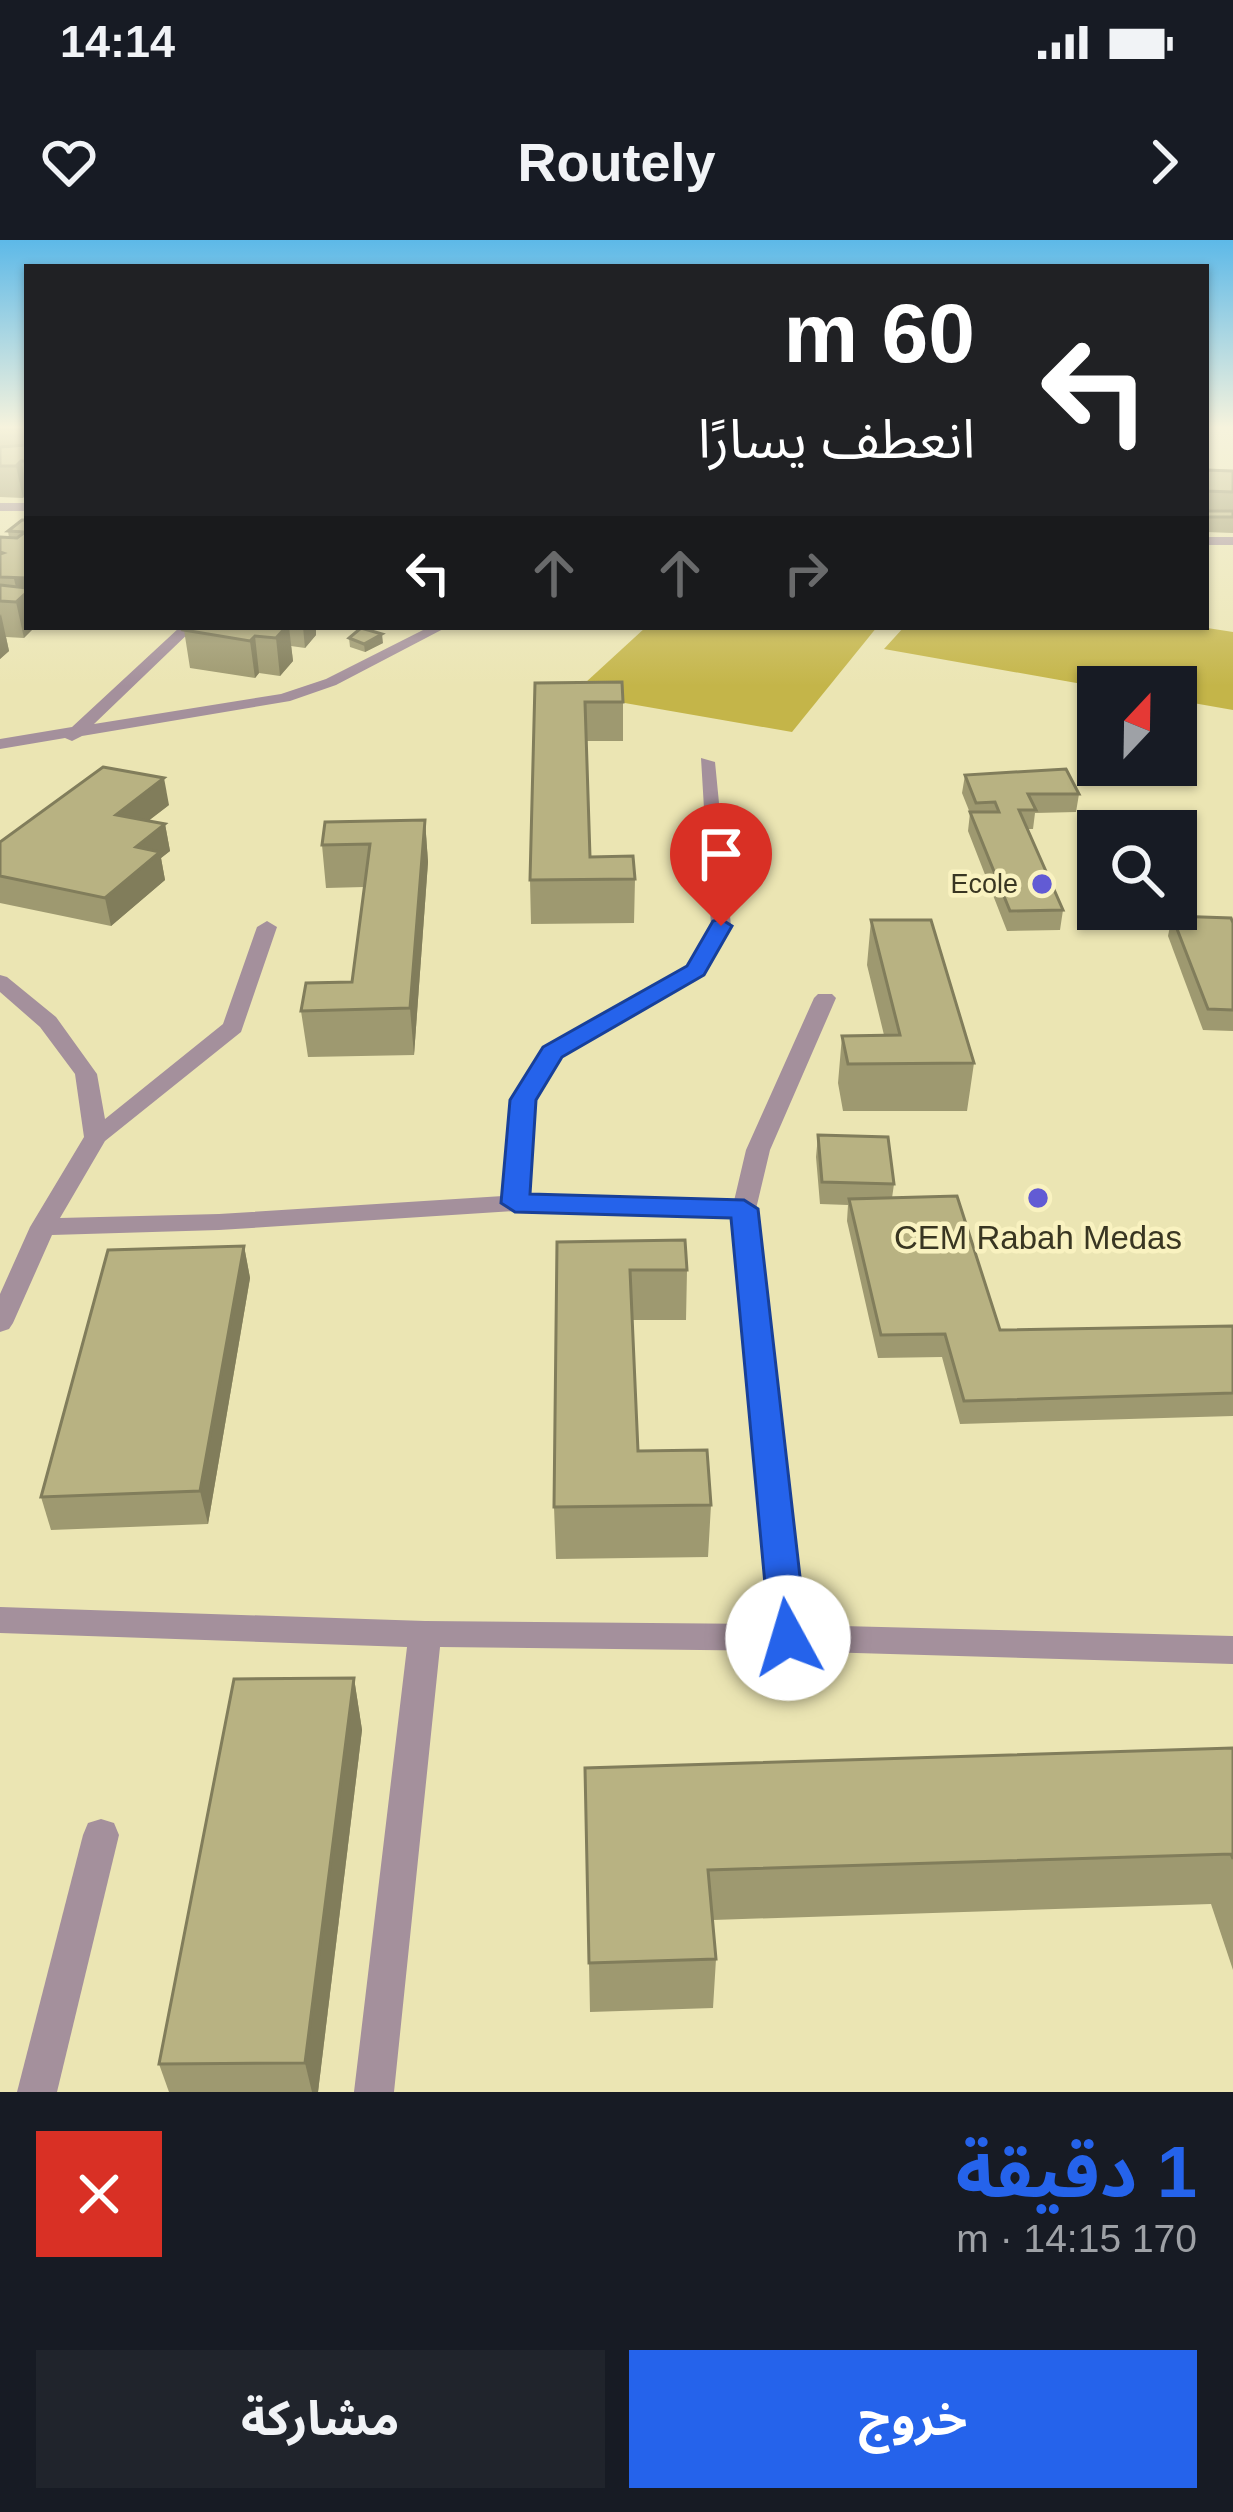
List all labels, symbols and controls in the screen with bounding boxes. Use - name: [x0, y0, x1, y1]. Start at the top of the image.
- text: 14:14: [60, 16, 175, 67]
- icon: heart: [36, 129, 102, 195]
- icon: forward: [1131, 129, 1197, 195]
- text: Routely: [517, 132, 716, 192]
- text: 60 m: [784, 286, 975, 380]
- icon: left: [1017, 312, 1173, 468]
- text: انعطف يسارًا: [698, 409, 975, 469]
- icon: left: [395, 540, 461, 606]
- icon: ahead: [521, 540, 587, 606]
- icon: ahead: [647, 540, 713, 606]
- icon: right: [773, 540, 839, 606]
- north arrow: [1077, 666, 1197, 786]
- map controls: [1077, 666, 1197, 930]
- pin: [670, 803, 772, 926]
- button: search: [1077, 810, 1197, 930]
- icon: arrive: [688, 821, 754, 887]
- place label: Ecole: [950, 869, 1018, 899]
- marker: Ecole: [1029, 871, 1055, 897]
- marker: CEM Rabah Medas: [1025, 1185, 1051, 1211]
- place label: CEM Rabah Medas: [894, 1219, 1182, 1256]
- position arrow: [725, 1575, 851, 1701]
- button: close: [36, 2131, 162, 2257]
- text: 1 دقيقة: [956, 2132, 1197, 2212]
- text: 170 m · 14:15: [956, 2217, 1197, 2260]
- button: مشاركة: [36, 2350, 605, 2488]
- button: خروج: [629, 2350, 1197, 2488]

